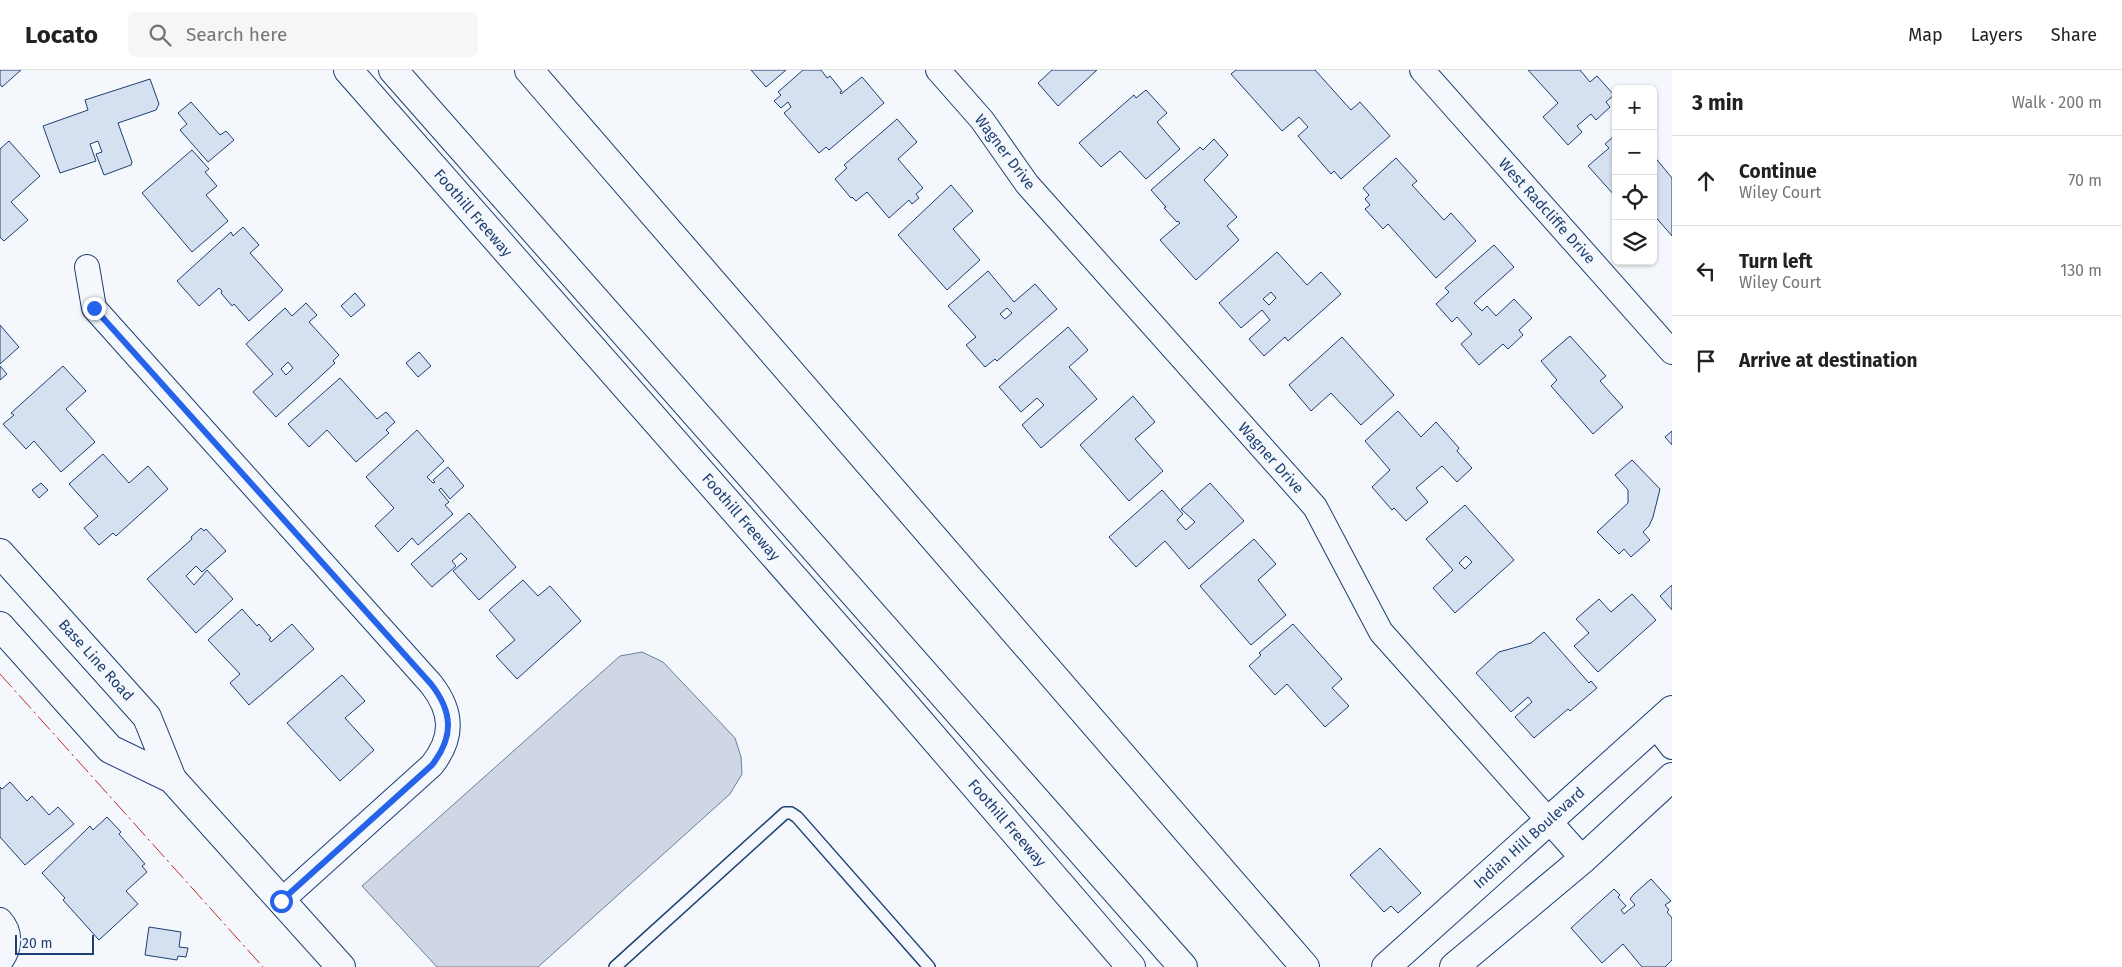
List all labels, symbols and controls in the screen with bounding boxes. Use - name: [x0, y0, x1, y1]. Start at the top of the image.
- search box: [128, 12, 478, 57]
- text: Locato: [25, 21, 98, 49]
- icon: search: [146, 21, 174, 49]
- text: Search here: [186, 23, 287, 46]
- text: Map: [1908, 24, 1943, 46]
- text: Layers: [1971, 24, 2023, 46]
- text: Share: [2051, 24, 2097, 46]
- map controls: [1612, 85, 1657, 265]
- button: +: [1612, 85, 1657, 130]
- text: 3 min: [1692, 90, 1744, 116]
- text: Walk · 200 m: [2012, 93, 2102, 112]
- street label: Wagner Drive: [971, 111, 1039, 193]
- button: −: [1612, 130, 1657, 175]
- street label: West Radcliffe Drive: [1495, 154, 1599, 268]
- text: Continue: [1739, 160, 1817, 183]
- street label: Foothill Freeway: [430, 166, 516, 261]
- icon: ahead: [1692, 167, 1720, 195]
- text: 70 m: [2068, 171, 2102, 190]
- button: locate: [1612, 175, 1657, 220]
- text: Wiley Court: [1739, 183, 1821, 202]
- button: layers: [1612, 220, 1657, 265]
- text: Turn left: [1739, 250, 1813, 273]
- icon: left: [1692, 257, 1720, 285]
- text: 130 m: [2060, 261, 2102, 280]
- text: Wiley Court: [1739, 273, 1821, 292]
- route end: [83, 297, 106, 320]
- icon: arrive: [1692, 347, 1720, 375]
- text: Arrive at destination: [1739, 349, 1918, 372]
- street label: Wagner Drive: [1234, 419, 1308, 497]
- street label: Foothill Freeway: [698, 470, 784, 565]
- street label: Base Line Road: [55, 616, 137, 704]
- street label: Foothill Freeway: [964, 776, 1050, 871]
- street label: Indian Hill Boulevard: [1470, 783, 1588, 893]
- route start: [270, 890, 293, 913]
- scale bar: [15, 932, 94, 955]
- text: 20 m: [22, 935, 52, 952]

